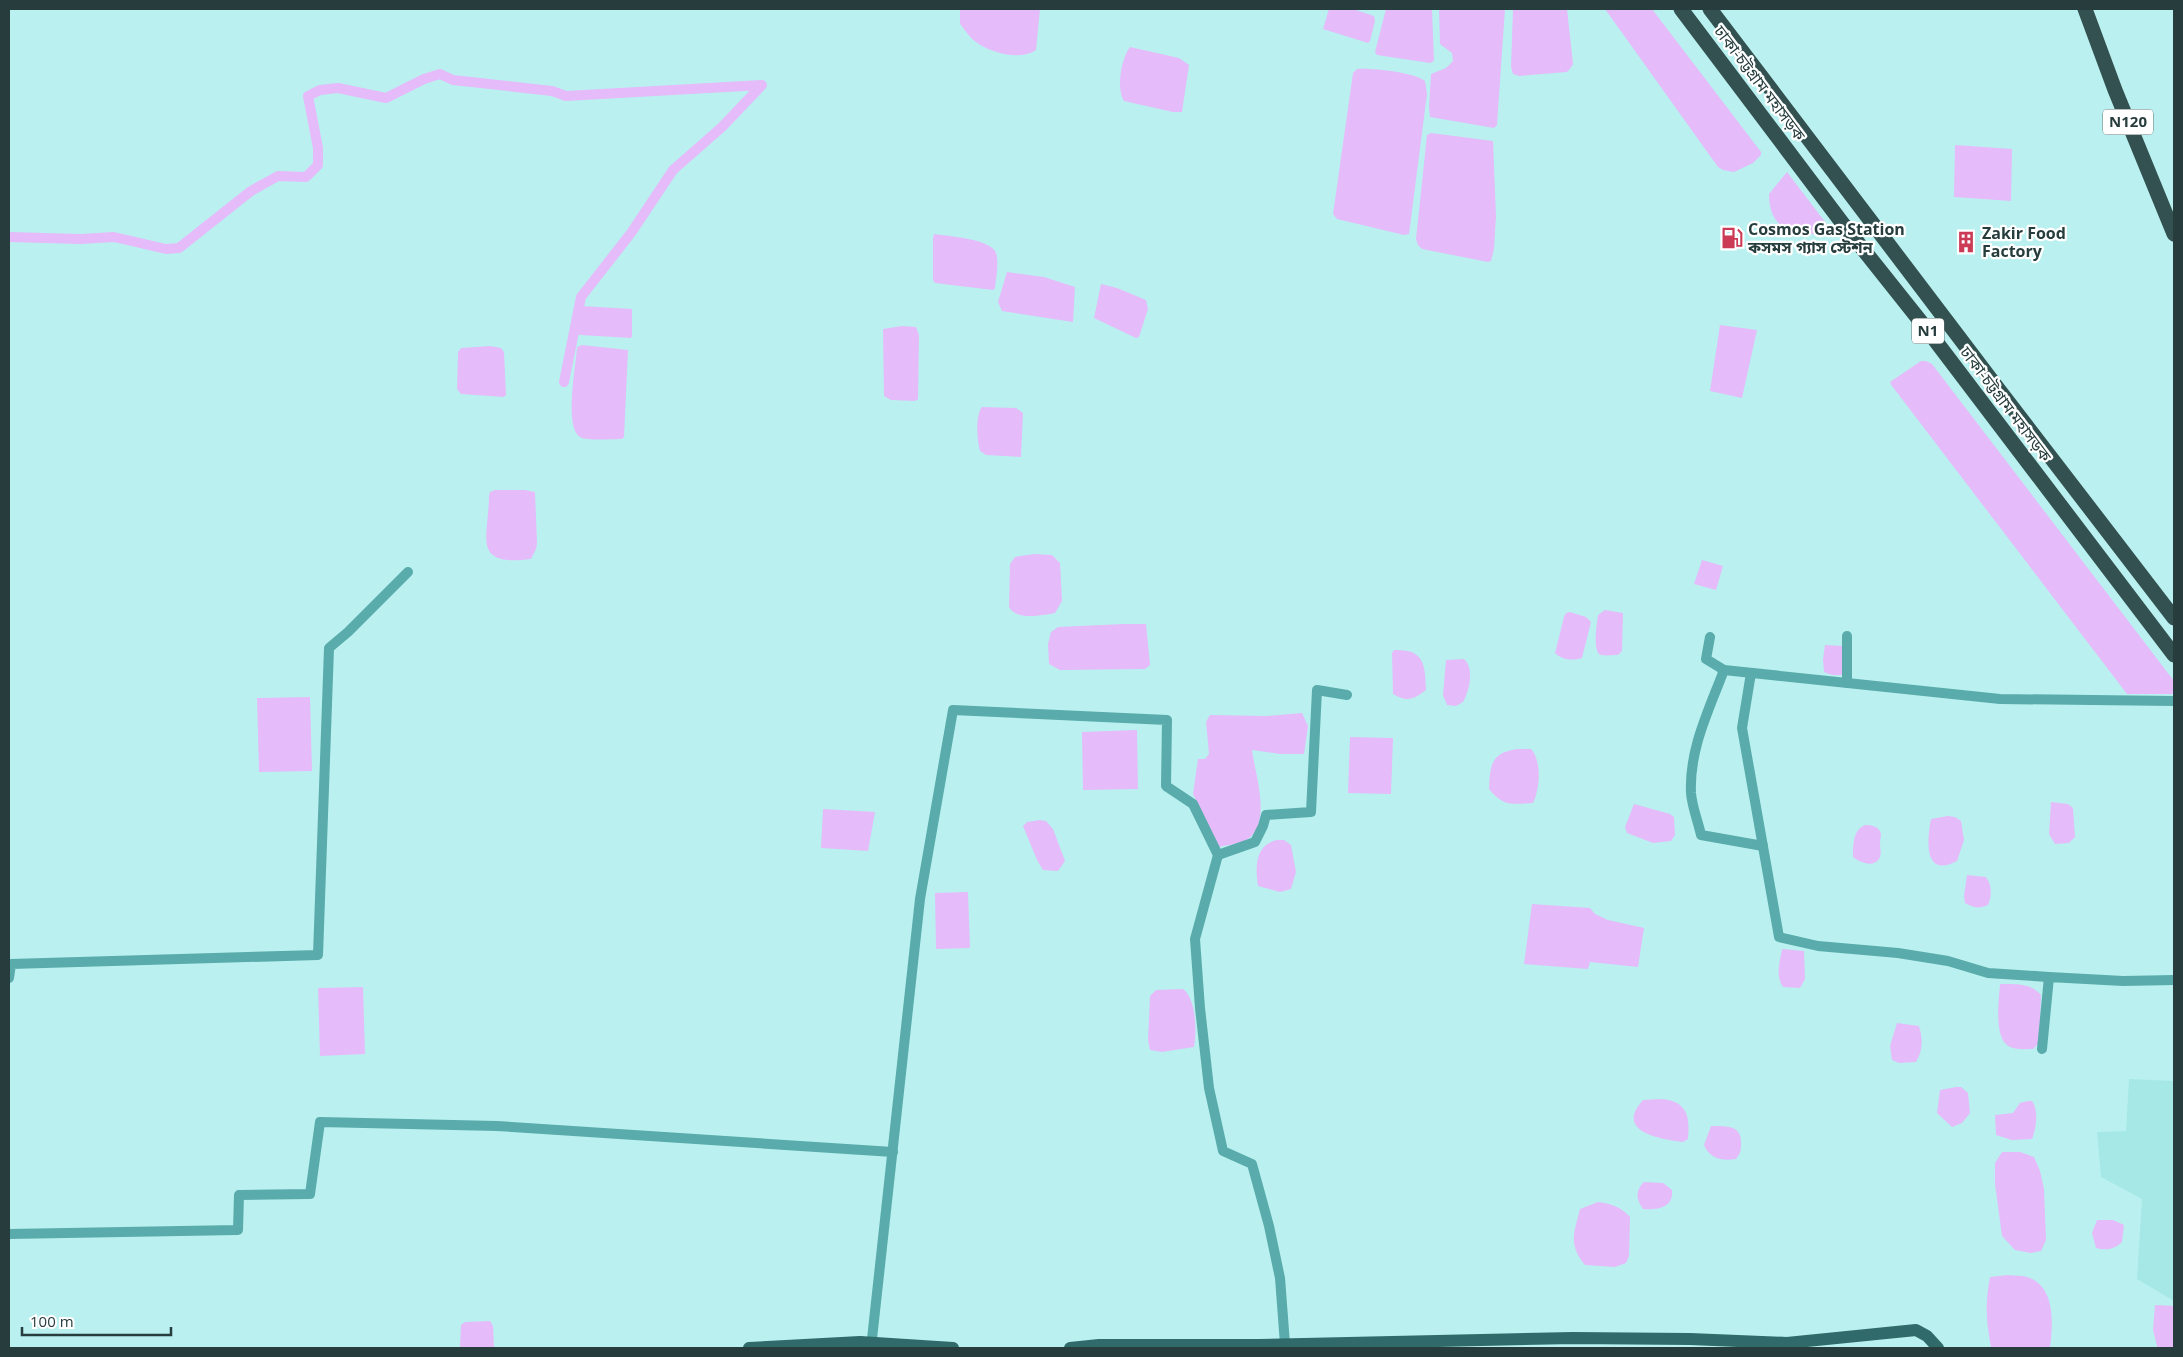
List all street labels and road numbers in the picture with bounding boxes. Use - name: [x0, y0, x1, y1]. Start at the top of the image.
- street label: ঢাকা-চট্টগ্রাম মহাসড়ক: [1709, 20, 1811, 146]
- road number: N120: [2103, 110, 2153, 134]
- road number: N1: [1912, 318, 1944, 344]
- street label: ঢাকা-চট্টগ্রাম মহাসড়ক: [1955, 341, 2057, 467]

